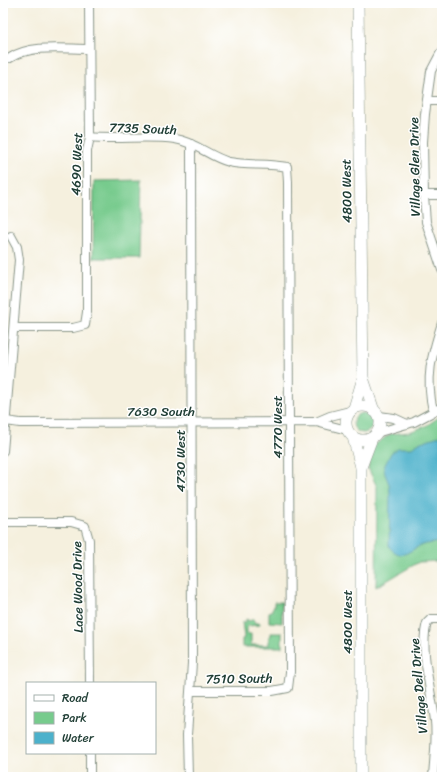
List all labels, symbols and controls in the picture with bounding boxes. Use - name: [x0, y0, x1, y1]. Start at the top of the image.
- street label: 7735 South: [109, 116, 177, 141]
- street label: Village Glen Drive: [402, 117, 427, 217]
- street label: 4690 West: [64, 132, 89, 196]
- street label: 4800 West: [334, 158, 359, 223]
- street label: 4770 West: [266, 395, 289, 458]
- street label: 7630 South: [127, 400, 195, 423]
- street label: 4730 West: [169, 429, 192, 492]
- street label: Lace Wood Drive: [65, 541, 90, 633]
- street label: 4800 West: [336, 590, 359, 654]
- street label: Village Dell Drive: [403, 637, 434, 735]
- street label: 7510 South: [205, 666, 273, 691]
- legend: [26, 682, 156, 754]
- text: Road: [62, 687, 89, 709]
- text: Park: [62, 707, 87, 729]
- text: Water: [62, 727, 95, 749]

